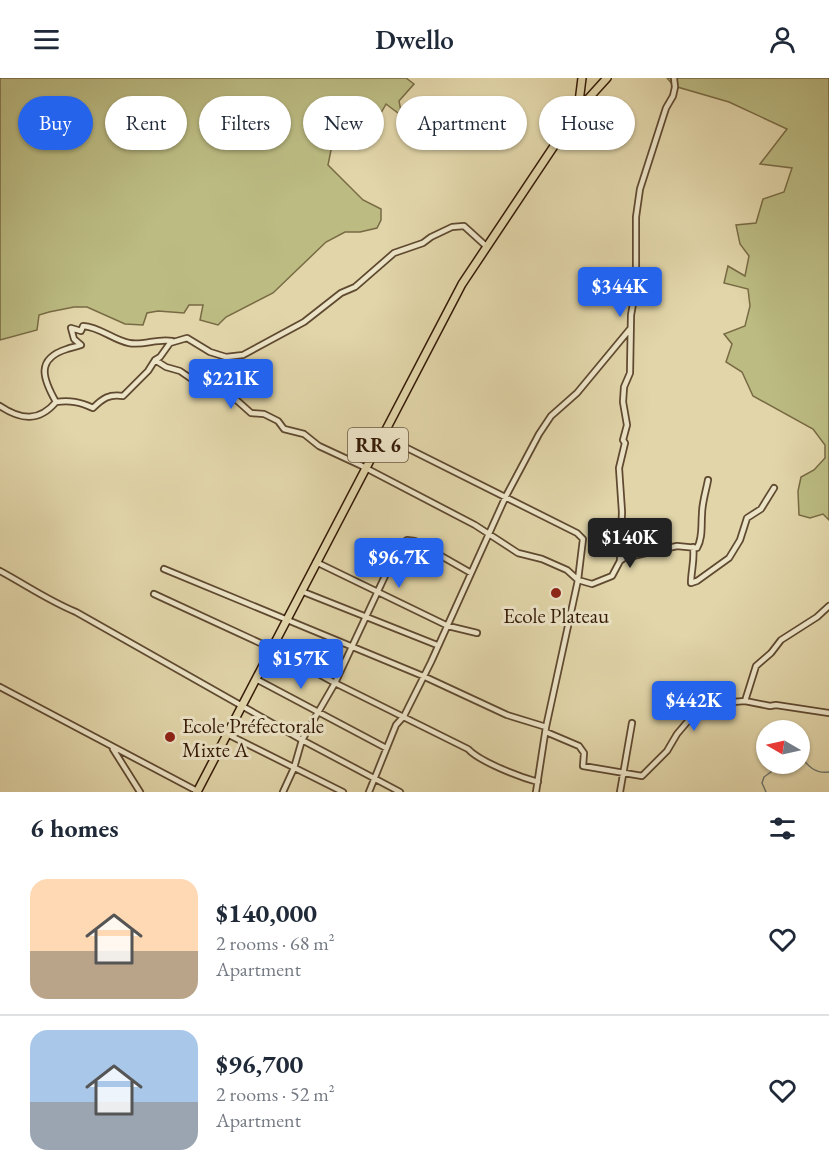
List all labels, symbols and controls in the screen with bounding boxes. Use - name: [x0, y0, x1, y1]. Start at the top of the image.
- text: Dwello: [375, 22, 454, 57]
- icon: menu: [30, 23, 63, 56]
- icon: person: [766, 23, 799, 56]
- chip: Buy: [18, 96, 93, 150]
- chip: Rent: [105, 96, 187, 150]
- chip: Filters: [199, 96, 291, 150]
- chip: New: [303, 96, 384, 150]
- chip: Apartment: [396, 96, 527, 150]
- chip: House: [539, 96, 635, 150]
- pin: $344K: [578, 267, 662, 318]
- text: $344K: [592, 273, 648, 299]
- pin: $221K: [189, 359, 273, 410]
- text: $221K: [203, 365, 259, 391]
- road number: RR 6: [348, 428, 408, 462]
- pin: $140K: [588, 518, 672, 569]
- text: $140K: [602, 524, 658, 550]
- pin: $96.7K: [350, 538, 448, 589]
- text: $96.7K: [368, 544, 430, 570]
- marker: Ecole Plateau: [549, 586, 563, 600]
- place label: Ecole Plateau: [503, 602, 609, 629]
- pin: $157K: [259, 639, 343, 690]
- text: $157K: [273, 645, 329, 671]
- pin: $442K: [652, 681, 736, 732]
- text: $442K: [666, 687, 722, 713]
- place label: Ecole Préfectorale Mixte A: [182, 712, 324, 763]
- north arrow: [756, 720, 810, 774]
- map controls: [756, 720, 810, 774]
- marker: Ecole Préfectorale Mixte A: [163, 730, 177, 744]
- text: 6 homes: [30, 811, 119, 845]
- icon: filters: [766, 812, 799, 845]
- text: $140,000: [216, 896, 317, 930]
- icon: home: [78, 903, 150, 975]
- icon: heart: [766, 923, 799, 956]
- text: 2 rooms · 68 m²: [216, 930, 335, 956]
- text: Apartment: [216, 956, 301, 982]
- text: $96,700: [216, 1047, 303, 1081]
- icon: home: [78, 1054, 150, 1126]
- icon: heart: [766, 1074, 799, 1107]
- text: 2 rooms · 52 m²: [216, 1081, 335, 1107]
- text: Apartment: [216, 1107, 301, 1133]

